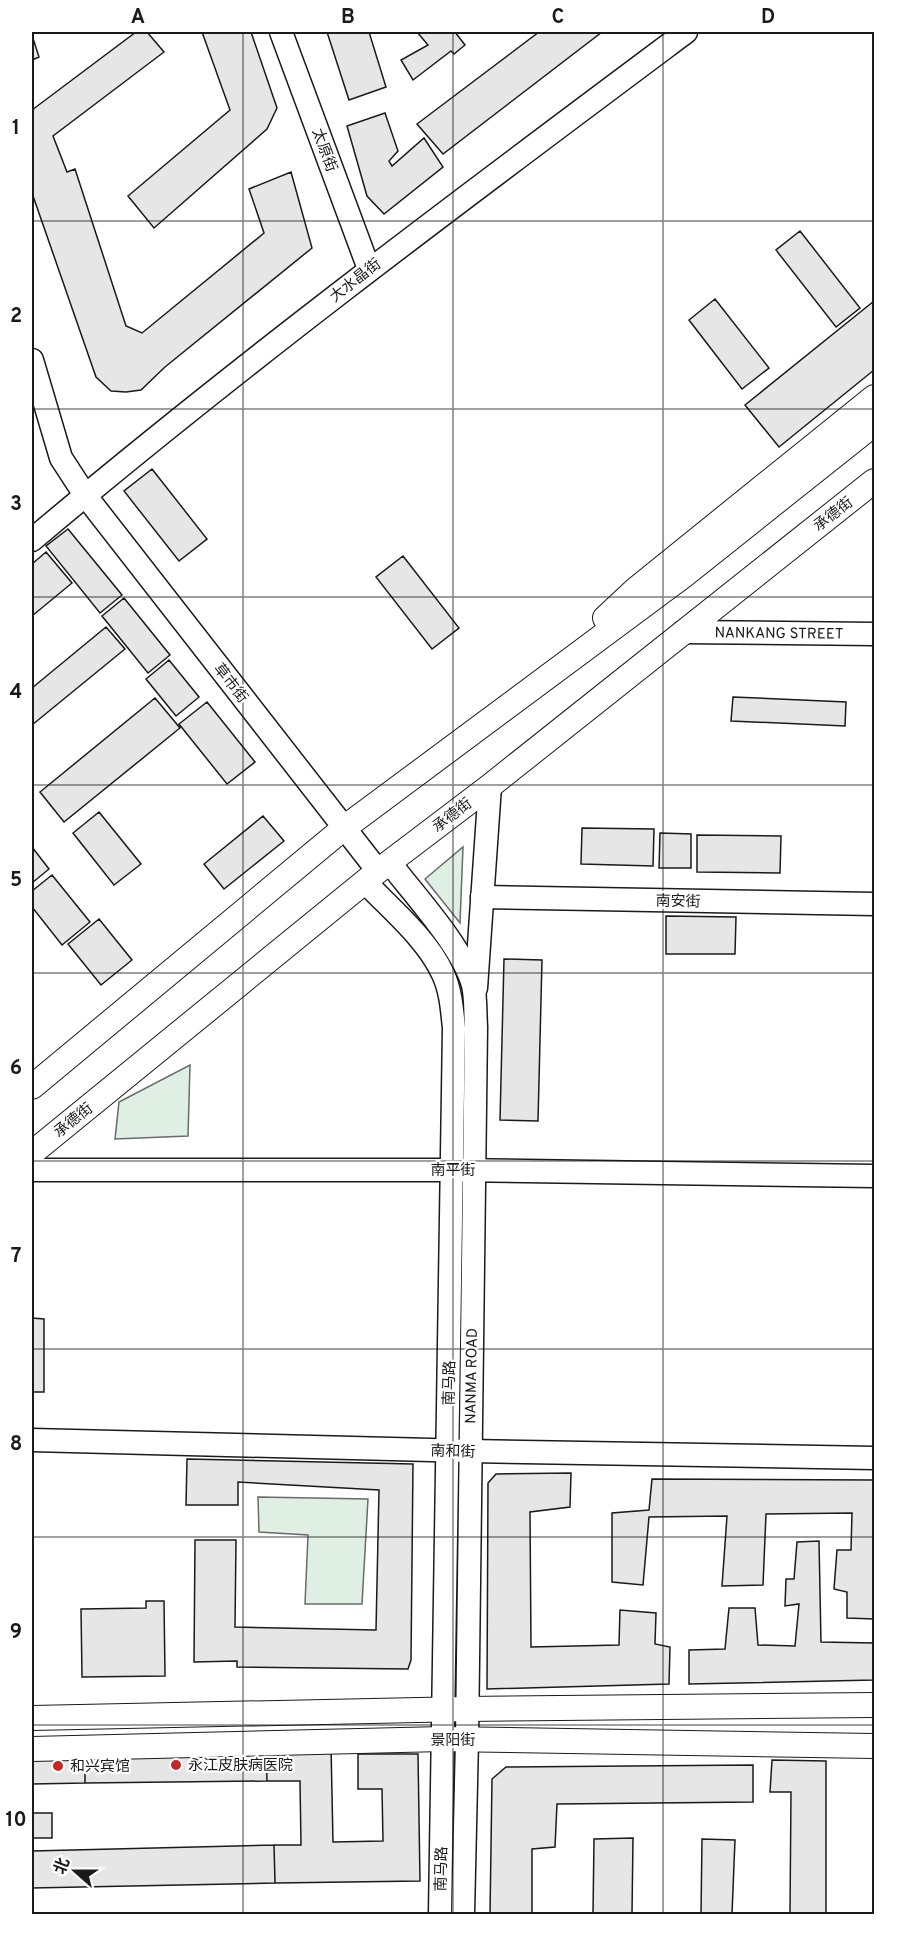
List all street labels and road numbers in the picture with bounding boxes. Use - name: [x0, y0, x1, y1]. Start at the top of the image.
- street label: 太原街: [307, 126, 340, 175]
- street label: 大水晶街: [326, 255, 385, 307]
- street label: 承德街: [810, 493, 858, 537]
- street label: NANKANG STREET: [714, 624, 844, 645]
- street label: 草市街: [208, 660, 251, 708]
- street label: 承德街: [429, 794, 477, 838]
- street label: 南安街: [655, 893, 701, 912]
- street label: 承德街: [50, 1099, 97, 1143]
- street label: 南平街: [430, 1162, 476, 1181]
- street label: NANMA ROAD: [462, 1328, 483, 1424]
- street label: 南马路: [441, 1360, 460, 1406]
- street label: 南和街: [430, 1442, 476, 1463]
- street label: 景阳街: [430, 1732, 476, 1751]
- street label: 南马路: [433, 1846, 452, 1892]

